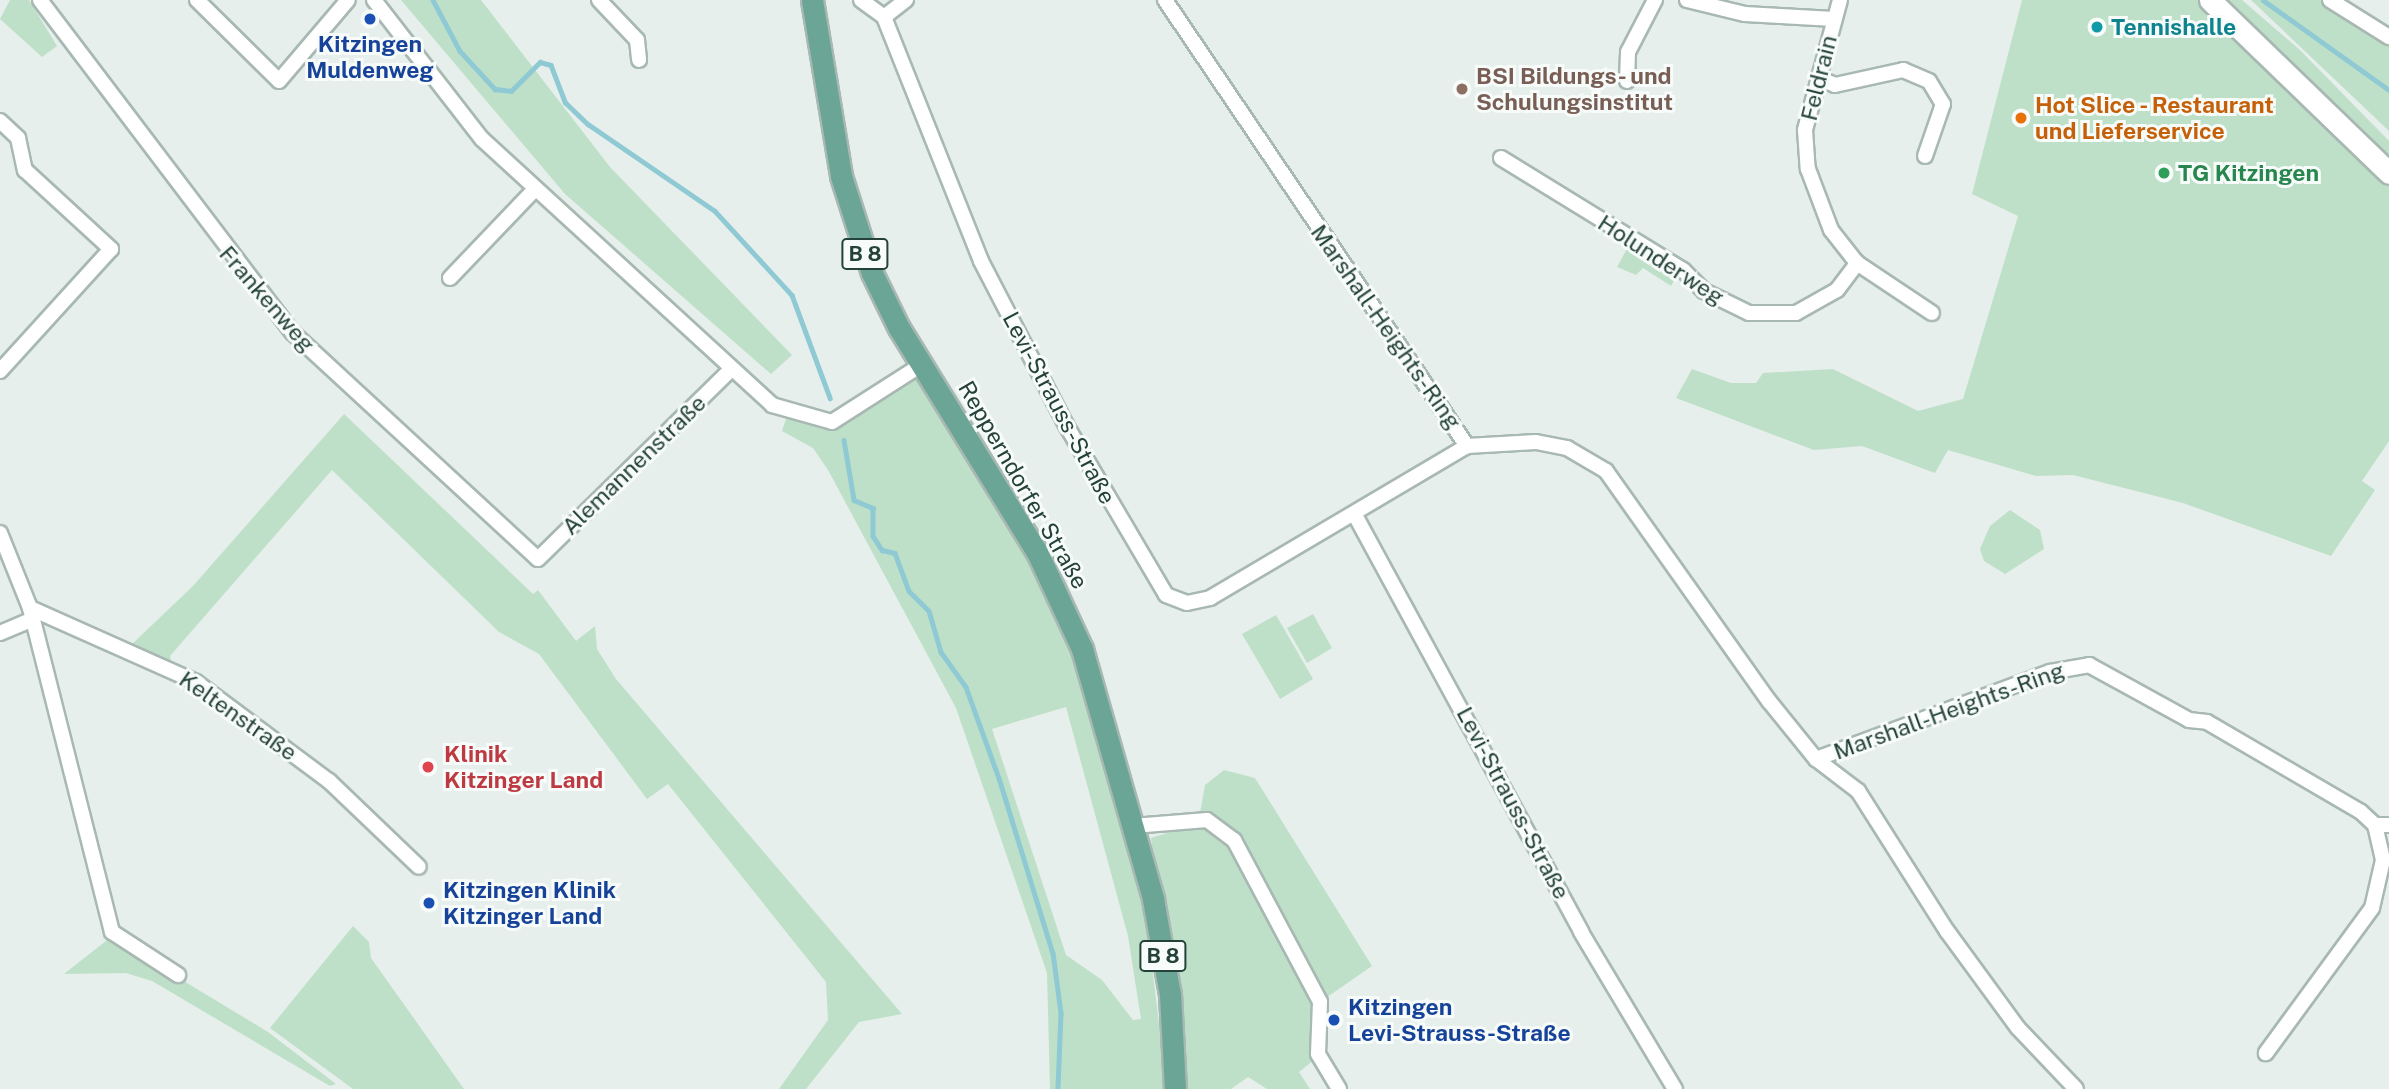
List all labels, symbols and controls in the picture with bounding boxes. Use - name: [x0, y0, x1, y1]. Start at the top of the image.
- marker: Kitzingen Muldenweg: [362, 11, 378, 27]
- place label: Tennishalle: [2111, 13, 2236, 41]
- marker: Tennishalle: [2089, 19, 2105, 35]
- place label: Kitzingen Muldenweg: [306, 30, 434, 84]
- street label: Feldrain: [1795, 32, 1843, 124]
- place label: BSI Bildungs- und Schulungsinstitut: [1476, 62, 1673, 116]
- marker: BSI Bildungs- und Schulungsinstitut: [1454, 81, 1470, 97]
- place label: Hot Slice - Restaurant und Lieferservice: [2035, 91, 2277, 145]
- marker: Hot Slice - Restaurant und Lieferservice: [2013, 110, 2029, 126]
- place label: TG Kitzingen: [2178, 159, 2319, 187]
- marker: TG Kitzingen: [2156, 165, 2172, 181]
- street label: Holunderweg: [1593, 209, 1729, 311]
- street label: Marshall-Heights-Ring: [1305, 219, 1467, 435]
- road number: B 8: [840, 236, 890, 272]
- street label: Frankenweg: [213, 240, 321, 358]
- street label: Levi-Strauss-Straße: [997, 307, 1121, 509]
- street label: Repperndorfer Straße: [952, 376, 1094, 594]
- street label: Alemannenstraße: [556, 389, 712, 541]
- street label: Marshall-Heights-Ring: [1830, 656, 2068, 766]
- street label: Keltenstraße: [174, 665, 302, 767]
- street label: Levi-Strauss-Straße: [1451, 702, 1575, 904]
- place label: Klinik Kitzinger Land: [444, 740, 603, 794]
- marker: Klinik Kitzinger Land: [418, 757, 438, 777]
- place label: Kitzingen Klinik Kitzinger Land: [443, 876, 616, 930]
- marker: Kitzingen Klinik Kitzinger Land: [421, 895, 437, 911]
- road number: B 8: [1138, 939, 1188, 974]
- place label: Kitzingen Levi-Strauss-Straße: [1348, 993, 1571, 1047]
- marker: Kitzingen Levi-Strauss-Straße: [1326, 1012, 1342, 1028]

